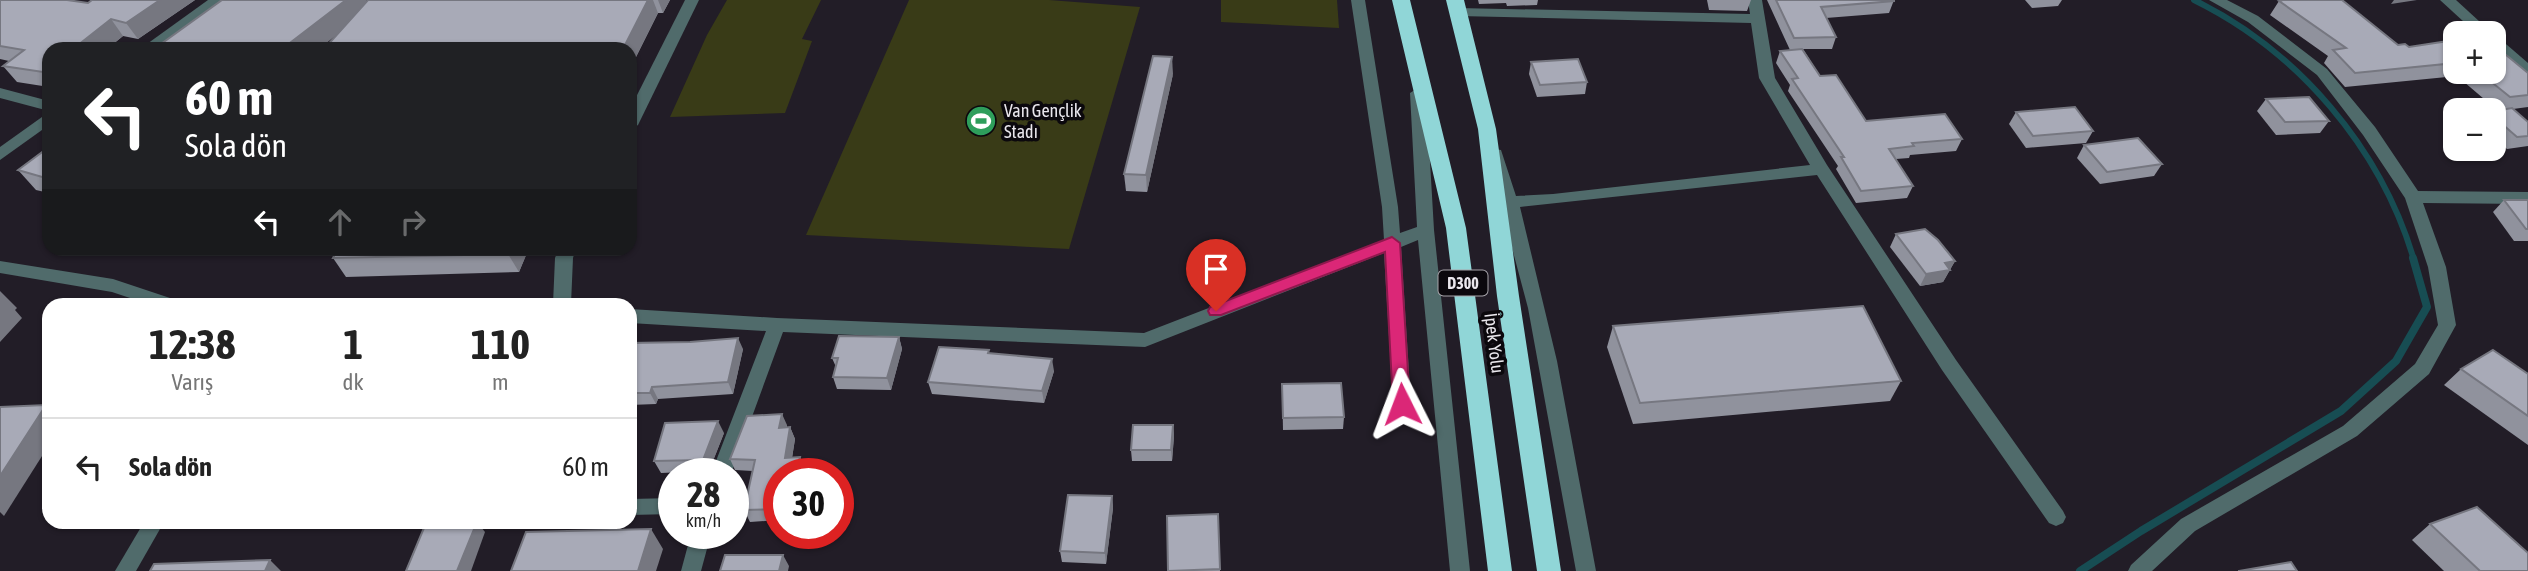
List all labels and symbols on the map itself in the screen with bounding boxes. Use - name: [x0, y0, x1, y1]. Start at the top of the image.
- place label: Van Gençlik Stadı: [1004, 100, 1082, 142]
- sports icon: Van Gençlik Stadı: [964, 104, 998, 138]
- pin: [1186, 239, 1246, 311]
- road number: D300: [1438, 270, 1488, 296]
- street label: İpek Yolu: [1480, 312, 1509, 374]
- position arrow: [1365, 367, 1439, 441]
- speed limit sign: 30: [763, 458, 854, 549]

